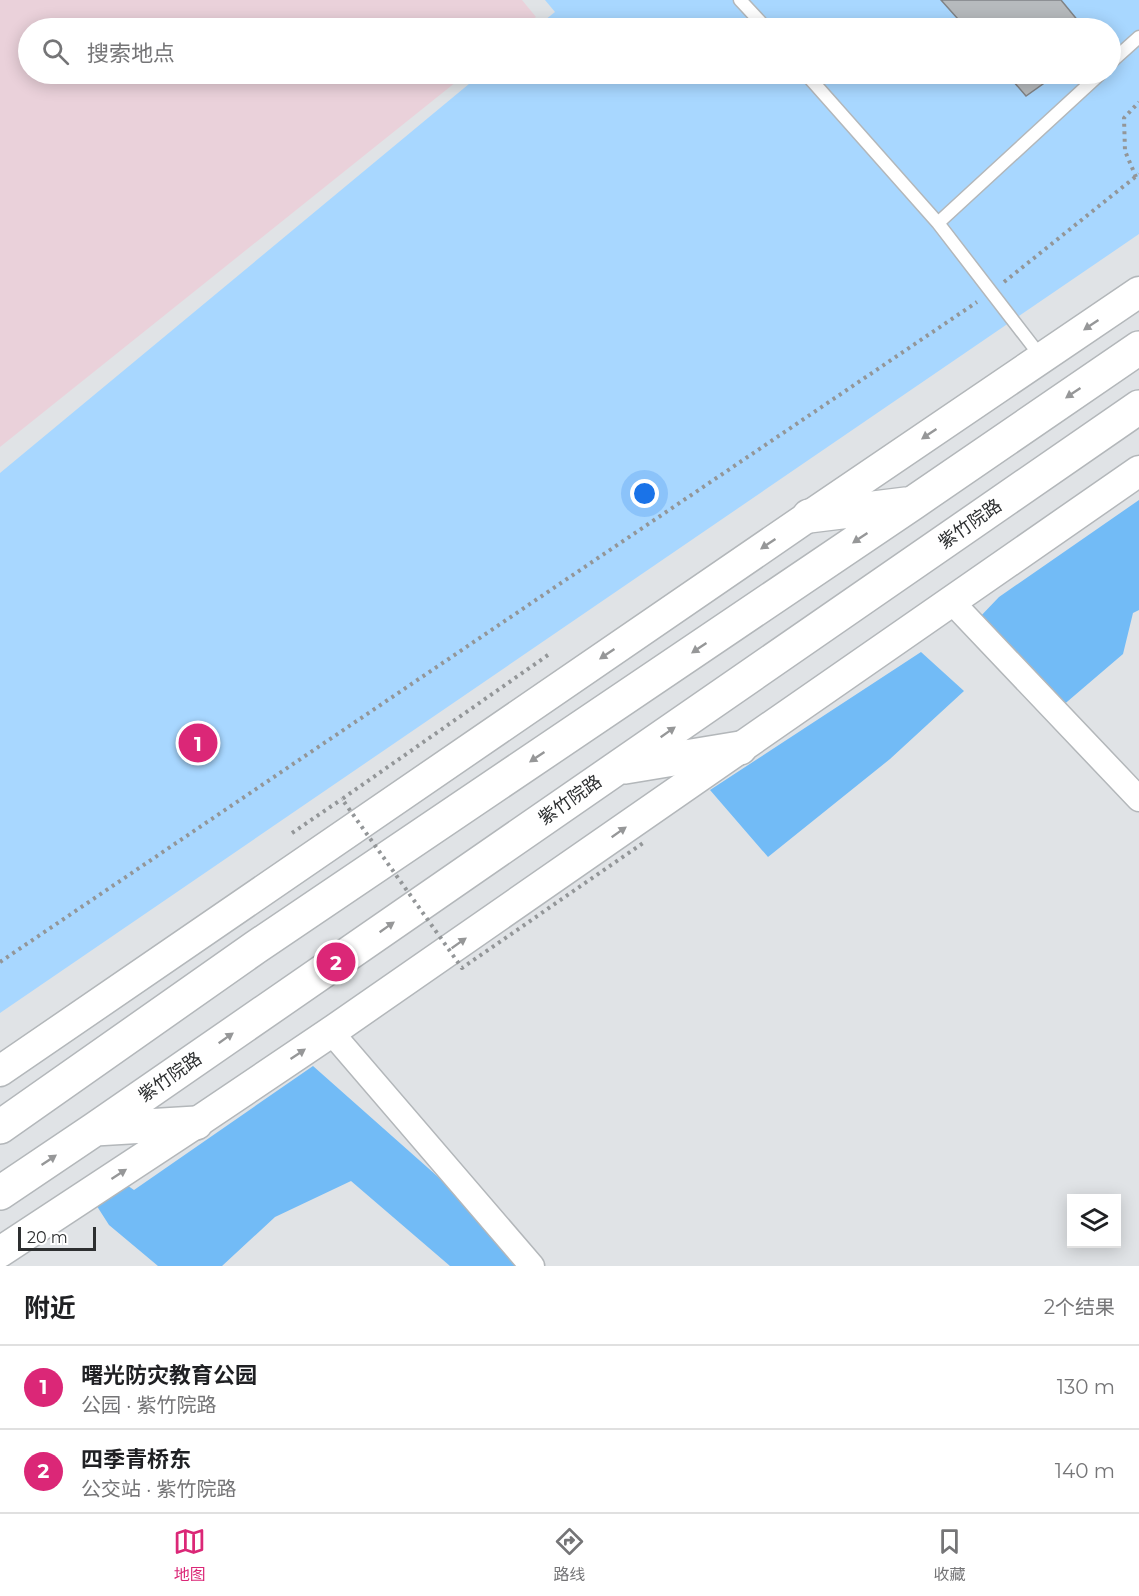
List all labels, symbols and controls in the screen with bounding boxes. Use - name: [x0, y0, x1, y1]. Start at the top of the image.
- search box: [18, 18, 1121, 84]
- icon: search: [39, 35, 72, 68]
- text: 搜索地点: [87, 40, 175, 67]
- one-way arrow: [1083, 319, 1099, 331]
- one-way arrow: [1066, 387, 1082, 399]
- one-way arrow: [922, 428, 938, 440]
- your location: [630, 479, 659, 508]
- street label: 紫竹院路: [934, 494, 1006, 554]
- one-way arrow: [852, 533, 869, 544]
- one-way arrow: [760, 538, 776, 549]
- one-way arrow: [691, 642, 707, 653]
- one-way arrow: [599, 649, 616, 660]
- pin: 1: [178, 720, 218, 766]
- one-way arrow: [660, 727, 676, 738]
- one-way arrow: [530, 751, 546, 763]
- street label: 紫竹院路: [534, 770, 606, 830]
- one-way arrow: [611, 827, 627, 838]
- one-way arrow: [378, 921, 394, 933]
- one-way arrow: [450, 937, 466, 949]
- pin: 2: [316, 940, 356, 984]
- one-way arrow: [218, 1032, 234, 1044]
- street label: 紫竹院路: [134, 1047, 206, 1107]
- one-way arrow: [290, 1048, 306, 1060]
- one-way arrow: [40, 1154, 56, 1166]
- one-way arrow: [111, 1169, 127, 1180]
- map controls: [1067, 1194, 1121, 1248]
- button: layers: [1067, 1194, 1121, 1248]
- scale bar: [18, 1224, 96, 1252]
- text: 20 m: [27, 1228, 68, 1247]
- text: 附近: [24, 1292, 76, 1324]
- text: 2个结果: [1044, 1295, 1115, 1319]
- text: 曙光防灾教育公园: [81, 1362, 257, 1389]
- text: 1: [40, 1375, 47, 1399]
- text: 130 m: [1057, 1375, 1115, 1399]
- text: 公园 · 紫竹院路: [81, 1393, 217, 1417]
- text: 四季青桥东: [81, 1446, 191, 1473]
- text: 2: [38, 1459, 49, 1483]
- text: 140 m: [1055, 1459, 1115, 1483]
- text: 公交站 · 紫竹院路: [81, 1477, 237, 1501]
- tab: 地图: [173, 1525, 206, 1585]
- tab: 路线: [553, 1525, 586, 1585]
- tab: 收藏: [933, 1525, 966, 1585]

